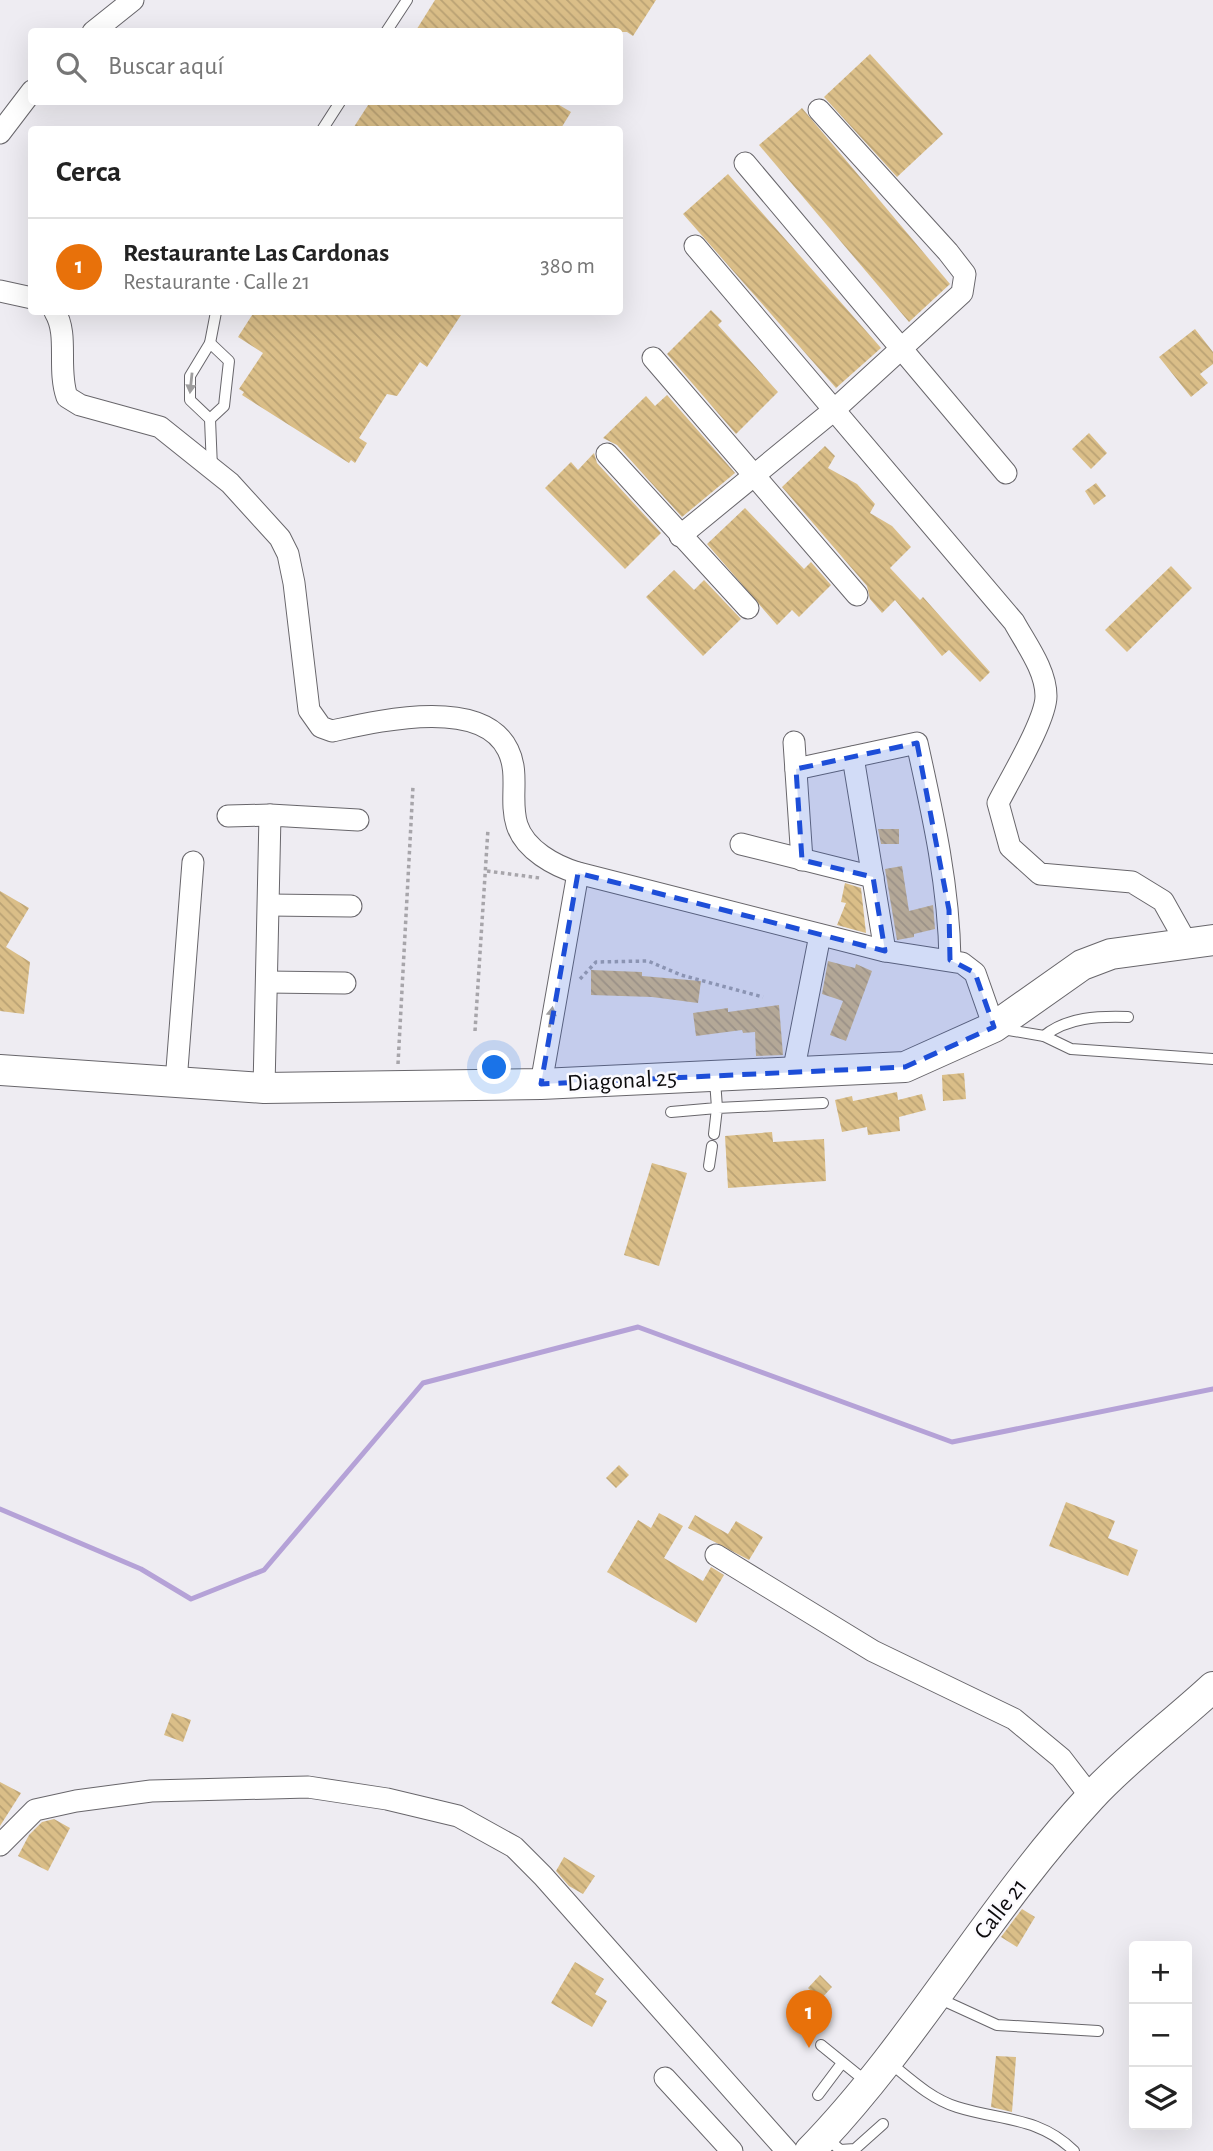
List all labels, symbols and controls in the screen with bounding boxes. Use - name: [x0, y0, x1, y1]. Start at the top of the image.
- search box: [28, 28, 623, 105]
- icon: search: [52, 48, 90, 86]
- text: Buscar aquí: [108, 53, 224, 79]
- text: Cerca: [56, 157, 121, 187]
- text: Restaurante Las Cardonas: [123, 240, 389, 266]
- text: 1: [75, 255, 83, 278]
- text: 380 m: [540, 255, 595, 278]
- text: Restaurante · Calle 21: [123, 271, 310, 294]
- one-way arrow: [185, 372, 196, 394]
- one-way arrow: [546, 1006, 557, 1028]
- your location: [477, 1050, 511, 1084]
- street label: Diagonal 25: [566, 1066, 678, 1096]
- street label: Calle 21: [970, 1874, 1032, 1944]
- map controls: [1129, 1941, 1192, 2130]
- button: +: [1129, 1941, 1192, 2004]
- pin: 1: [786, 1990, 832, 2048]
- button: −: [1129, 2004, 1192, 2067]
- button: layers: [1129, 2067, 1192, 2130]

